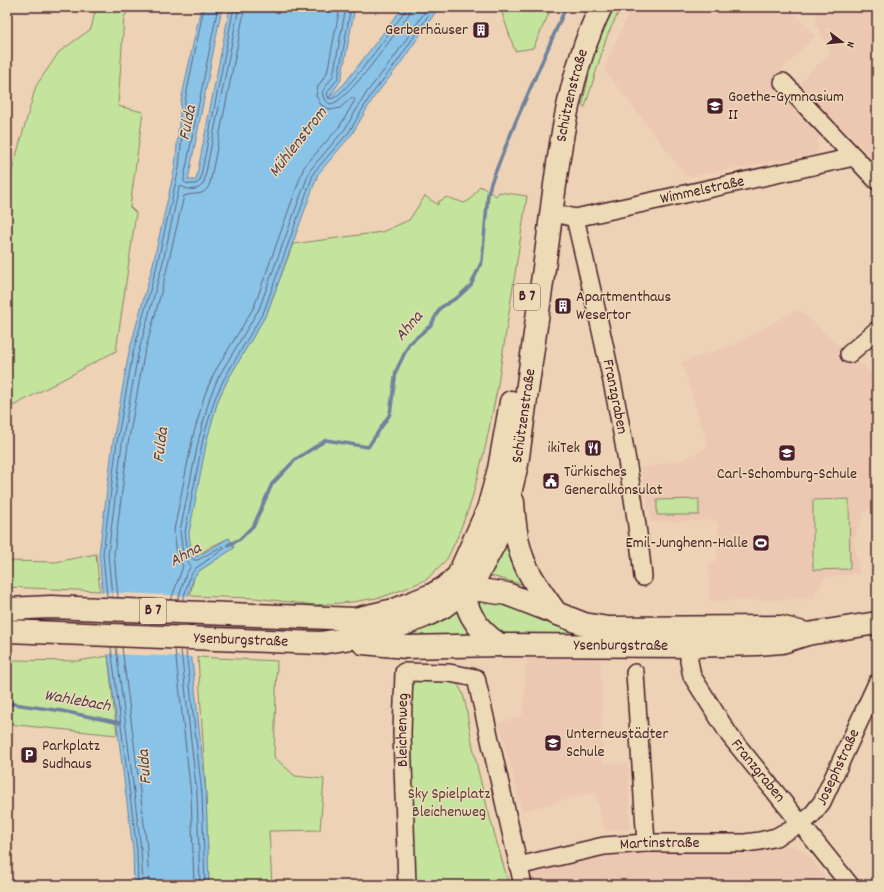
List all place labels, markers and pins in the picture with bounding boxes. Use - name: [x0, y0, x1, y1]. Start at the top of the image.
- place label: Gerberhäuser: [385, 19, 468, 42]
- building icon: Gerberhäuser: [471, 20, 491, 40]
- place label: Goethe-Gymnasium II: [728, 86, 844, 127]
- school or university icon: Goethe-Gymnasium II: [705, 96, 725, 116]
- place label: Apartmenthaus Wesertor: [576, 286, 672, 327]
- building icon: Apartmenthaus Wesertor: [553, 296, 573, 316]
- place label: ikiTek: [548, 437, 580, 460]
- restaurant icon: ikiTek: [583, 438, 603, 458]
- school or university icon: Carl-Schomburg-Schule: [777, 443, 797, 463]
- place label: Türkisches Generalkonsulat: [564, 461, 663, 502]
- place label: Carl-Schomburg-Schule: [717, 463, 857, 486]
- public building icon: Türkisches Generalkonsulat: [541, 471, 561, 491]
- place label: Emil-Junghenn-Halle: [625, 532, 748, 555]
- sports icon: Emil-Junghenn-Halle: [751, 533, 771, 553]
- place label: Unterneustädter Schule: [566, 723, 668, 764]
- school or university icon: Unterneustädter Schule: [543, 733, 563, 753]
- place label: Parkplatz Sudhaus: [42, 735, 100, 776]
- parking icon: Parkplatz Sudhaus: [19, 745, 39, 765]

